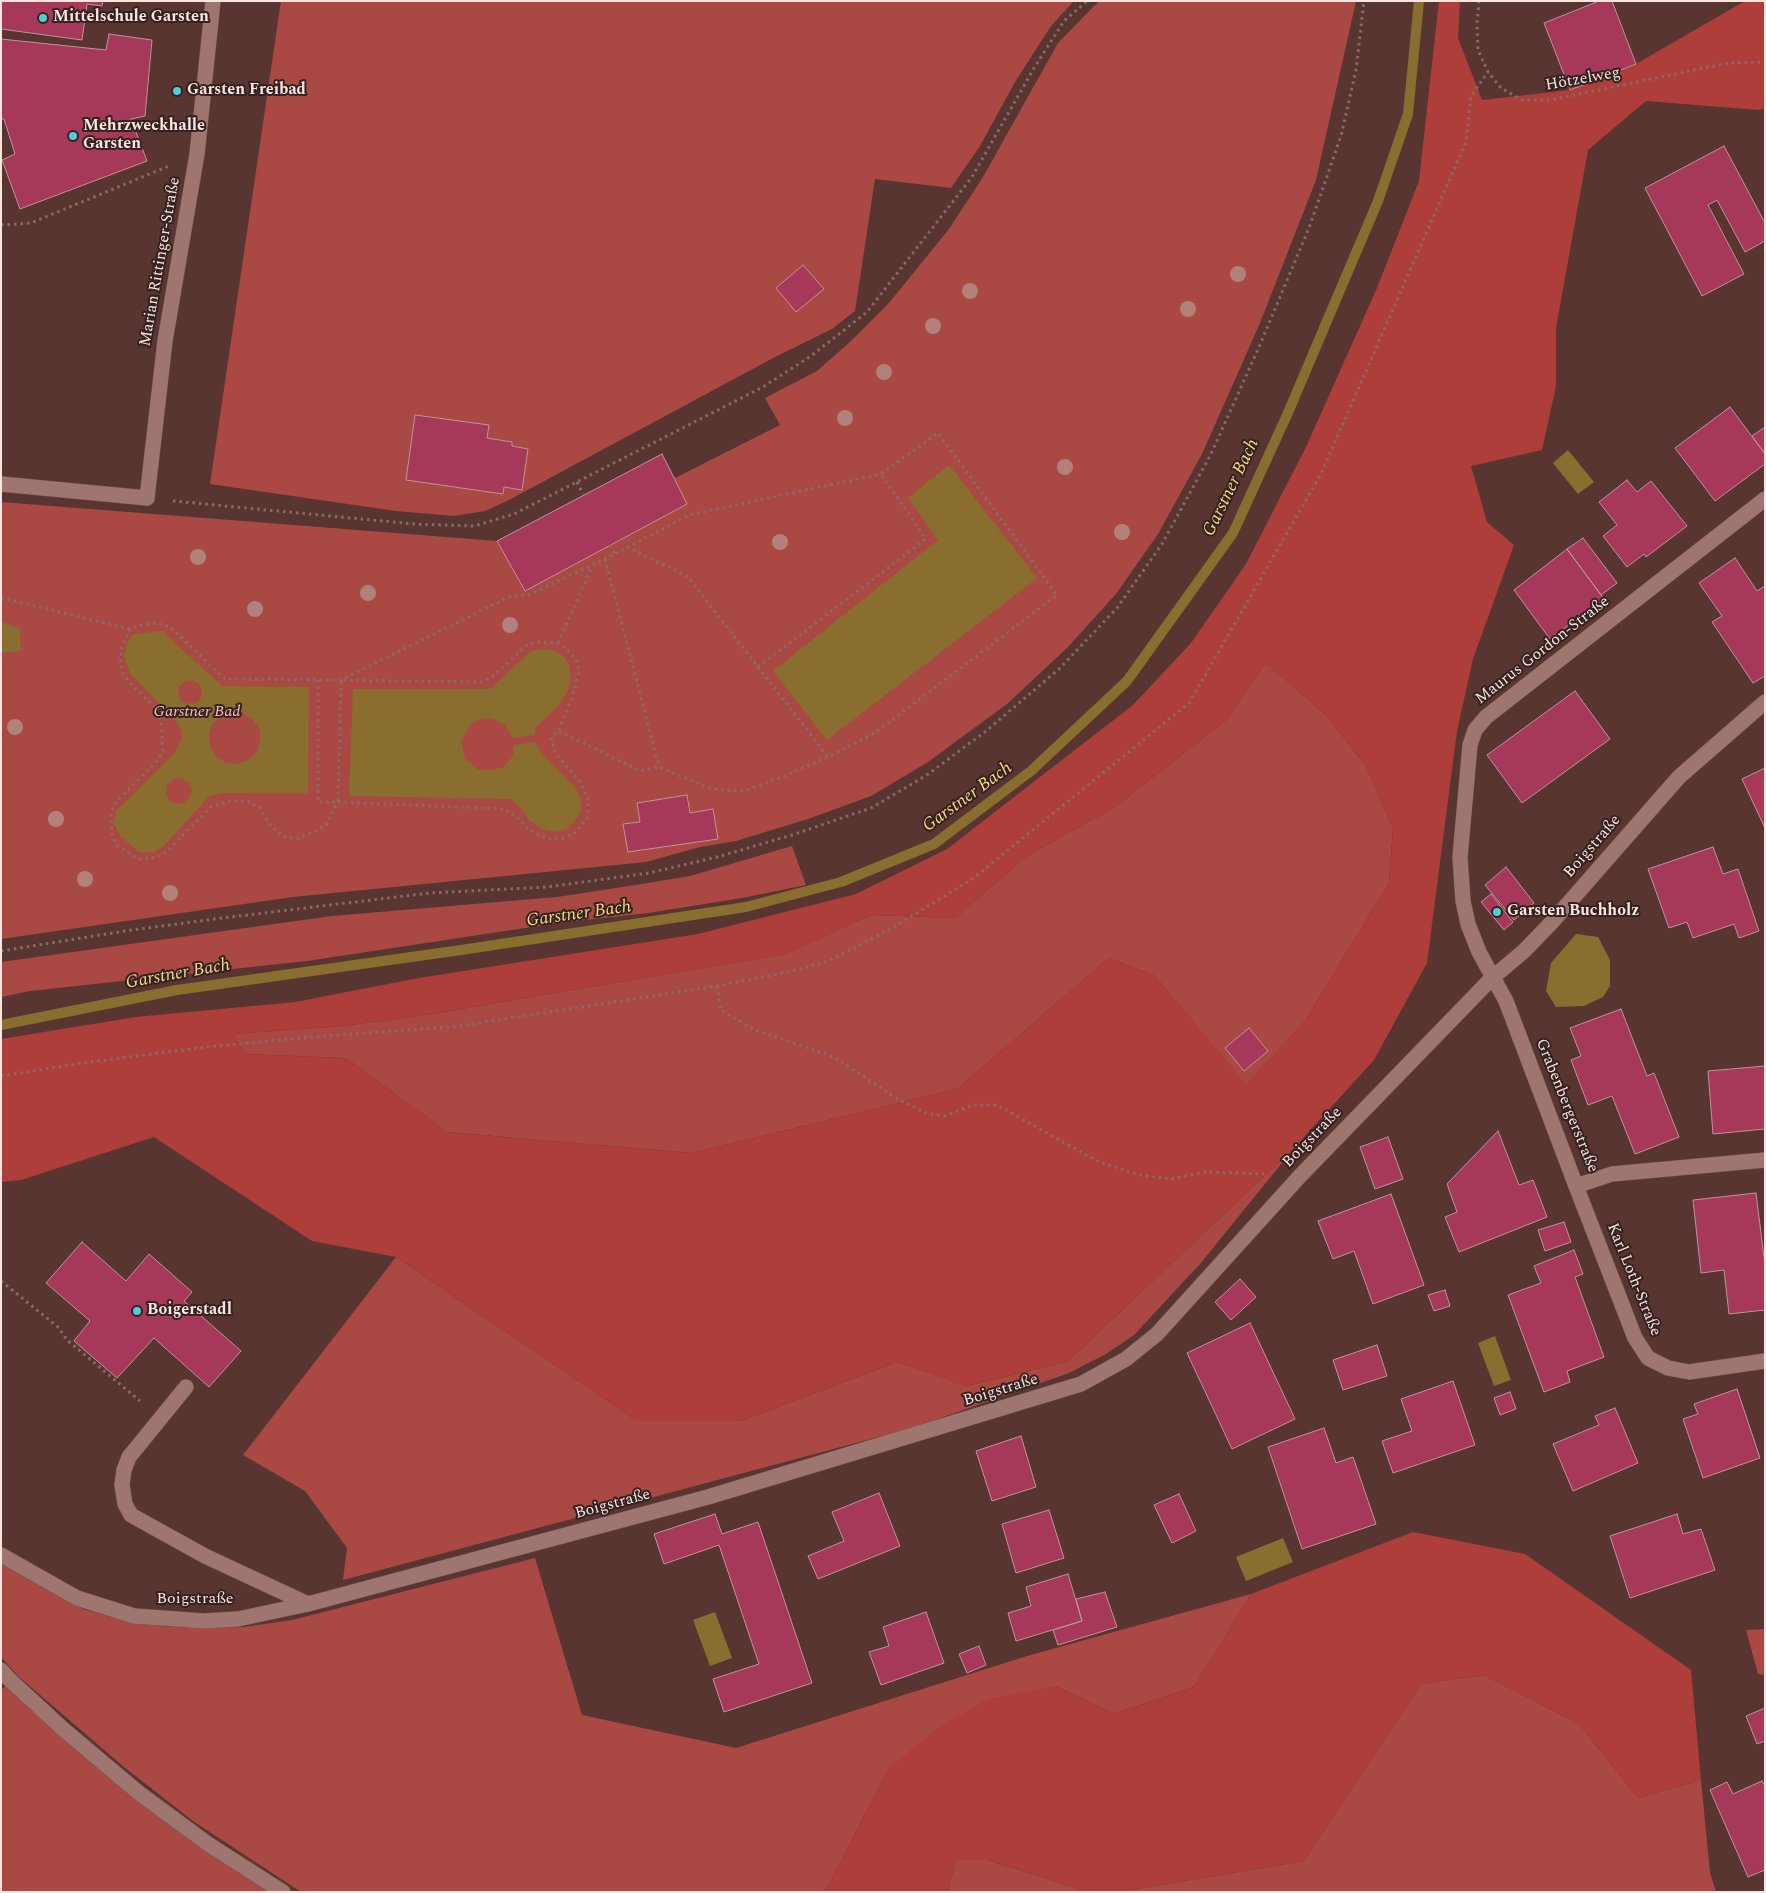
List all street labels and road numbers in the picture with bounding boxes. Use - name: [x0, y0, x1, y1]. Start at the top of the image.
- street label: Hötzelweg: [1544, 64, 1622, 96]
- street label: Marian Rittinger-Straße: [137, 176, 185, 348]
- street label: Maurus Gordon-Straße: [1472, 593, 1614, 709]
- street label: Boigstraße: [1560, 812, 1626, 882]
- street label: Grabenbergerstraße: [1530, 1036, 1602, 1176]
- street label: Boigstraße: [1279, 1104, 1347, 1172]
- street label: Karl Loth-Straße: [1602, 1221, 1664, 1339]
- street label: Boigstraße: [961, 1371, 1041, 1411]
- street label: Boigstraße: [573, 1486, 653, 1524]
- street label: Boigstraße: [156, 1590, 234, 1610]

